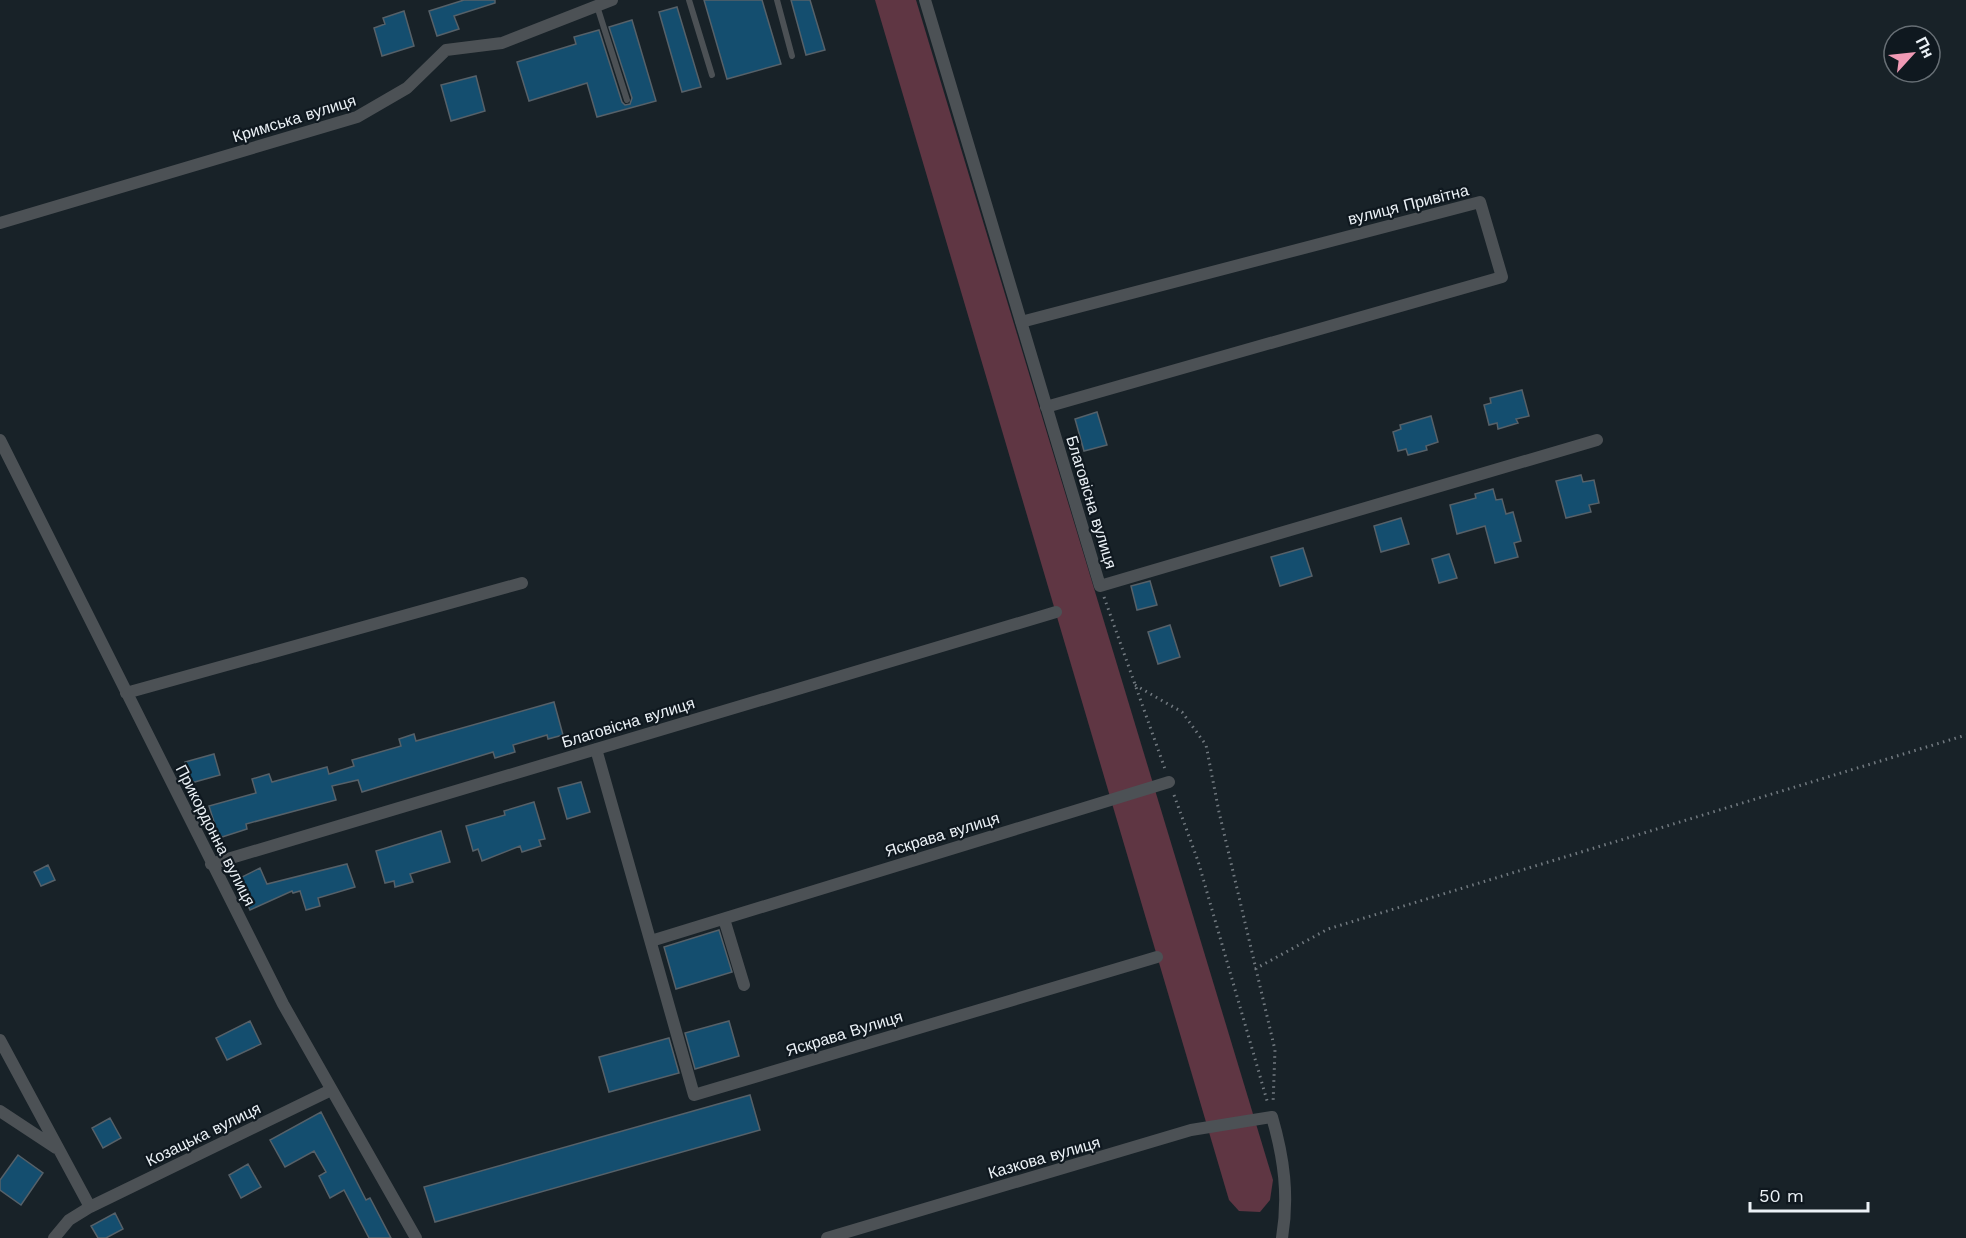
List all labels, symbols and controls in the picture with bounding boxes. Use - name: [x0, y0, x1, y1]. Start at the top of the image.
- north arrow: [1882, 24, 1942, 84]
- text: Пн: [1912, 34, 1938, 61]
- street label: Кримська вулиця: [230, 91, 358, 146]
- street label: вулиця Привітна: [1346, 180, 1471, 229]
- street label: Благовісна вулиця: [1062, 433, 1121, 571]
- street label: Благовісна вулиця: [559, 693, 697, 752]
- street label: Прикордонна вулиця: [172, 761, 259, 909]
- street label: Яскрава вулиця: [882, 808, 1002, 861]
- street label: Яскрава Вулиця: [783, 1007, 905, 1060]
- street label: Козацька вулиця: [143, 1098, 264, 1170]
- street label: Казкова вулиця: [986, 1132, 1103, 1183]
- scale bar: [1750, 1175, 1868, 1213]
- text: 50 m: [1759, 1185, 1804, 1206]

